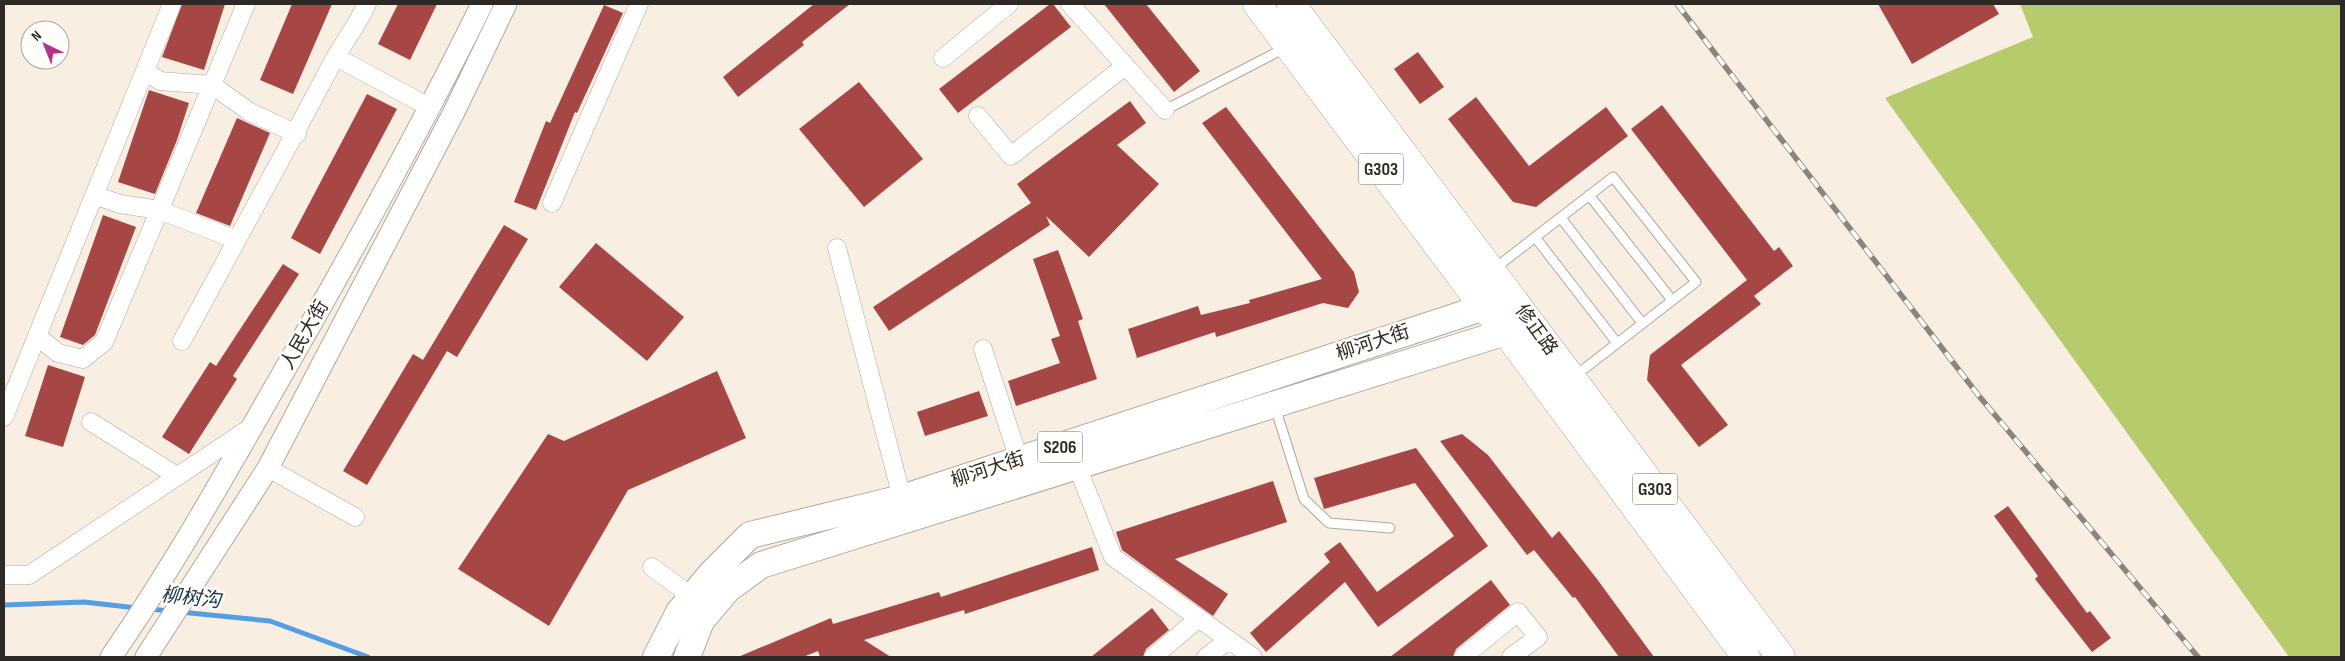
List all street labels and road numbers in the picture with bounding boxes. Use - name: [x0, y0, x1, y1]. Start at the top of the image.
- road number: G303: [1358, 153, 1404, 184]
- street label: 人民大街: [276, 296, 334, 374]
- street label: 修正路: [1510, 300, 1562, 360]
- street label: 柳河大街: [1333, 320, 1413, 366]
- road number: S206: [1038, 432, 1082, 462]
- street label: 柳河大街: [948, 447, 1028, 493]
- road number: G303: [1632, 474, 1678, 504]

